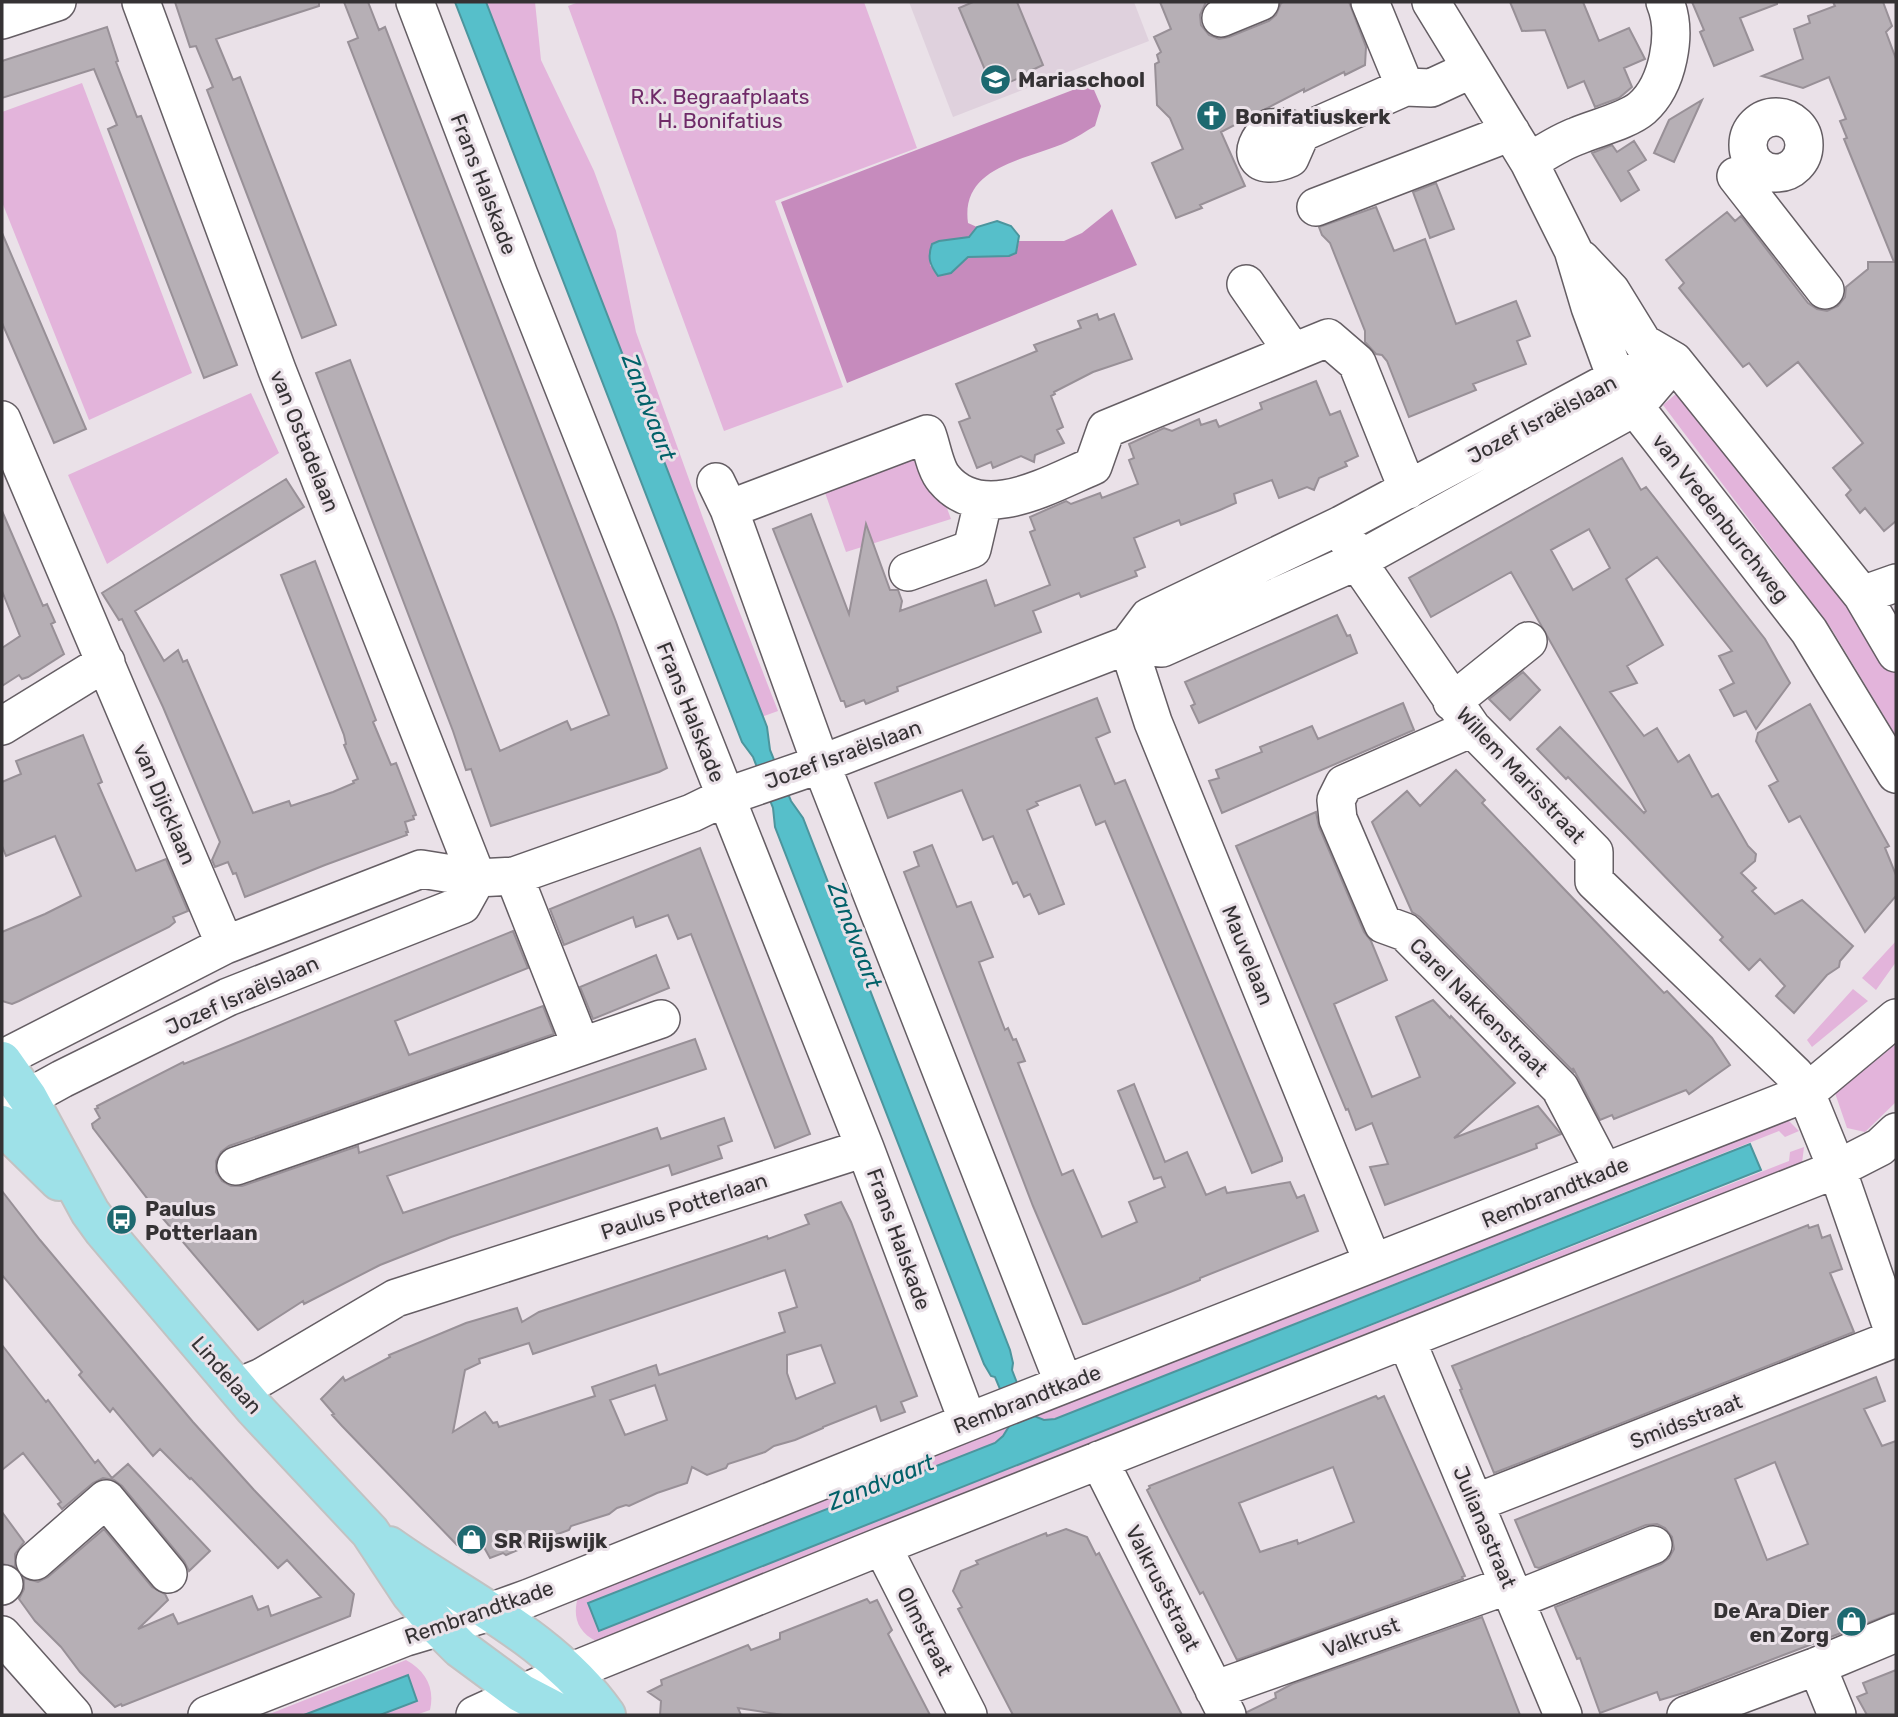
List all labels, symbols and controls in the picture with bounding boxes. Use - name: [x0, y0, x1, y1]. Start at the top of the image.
- school or university icon: Mariaschool: [978, 62, 1012, 96]
- place label: Mariaschool: [1018, 67, 1145, 92]
- park label: R.K. Begraafplaats H. Bonifatius: [631, 84, 809, 133]
- church icon: Bonifatiuskerk: [1195, 99, 1229, 133]
- place label: Bonifatiuskerk: [1235, 104, 1391, 129]
- street label: Frans Halskade: [446, 110, 522, 258]
- water label: Zandvaart: [615, 349, 683, 465]
- street label: van Ostadelaan: [265, 366, 345, 516]
- street label: Jozef Israëlslaan: [1463, 369, 1621, 469]
- street label: van Vredenburchweg: [1647, 429, 1795, 607]
- street label: Frans Halskade: [652, 638, 730, 786]
- street label: Willem Marisstraat: [1451, 701, 1591, 849]
- street label: Jozef Israëlslaan: [761, 714, 925, 794]
- street label: van Dijcklaan: [128, 740, 202, 868]
- water label: Zandvaart: [821, 877, 889, 993]
- street label: Mauvelaan: [1217, 902, 1279, 1008]
- street label: Carel Nakkenstraat: [1405, 933, 1553, 1081]
- street label: Jozef Israëlslaan: [162, 950, 322, 1040]
- street label: Rembrandtkade: [1478, 1151, 1632, 1233]
- street label: Frans Halskade: [862, 1165, 936, 1313]
- street label: Paulus Potterlaan: [598, 1167, 770, 1245]
- place label: Paulus Potterlaan: [145, 1196, 258, 1245]
- bus stop icon: Paulus Potterlaan: [105, 1203, 139, 1237]
- street label: Lindelaan: [186, 1331, 268, 1419]
- street label: Rembrandtkade: [950, 1359, 1104, 1439]
- street label: Smidsstraat: [1626, 1388, 1746, 1454]
- water label: Zandvaart: [823, 1448, 939, 1516]
- street label: Julianastraat: [1448, 1462, 1522, 1592]
- street label: Valkruststraat: [1121, 1521, 1205, 1655]
- shop icon: SR Rijswijk: [454, 1523, 488, 1557]
- place label: SR Rijswijk: [494, 1528, 608, 1553]
- street label: Rembrandtkade: [401, 1575, 557, 1649]
- street label: Olmstraat: [892, 1583, 958, 1679]
- place label: De Ara Dier en Zorg: [1713, 1598, 1829, 1647]
- shop icon: De Ara Dier en Zorg: [1835, 1605, 1869, 1639]
- street label: Valkrust: [1319, 1612, 1403, 1662]

